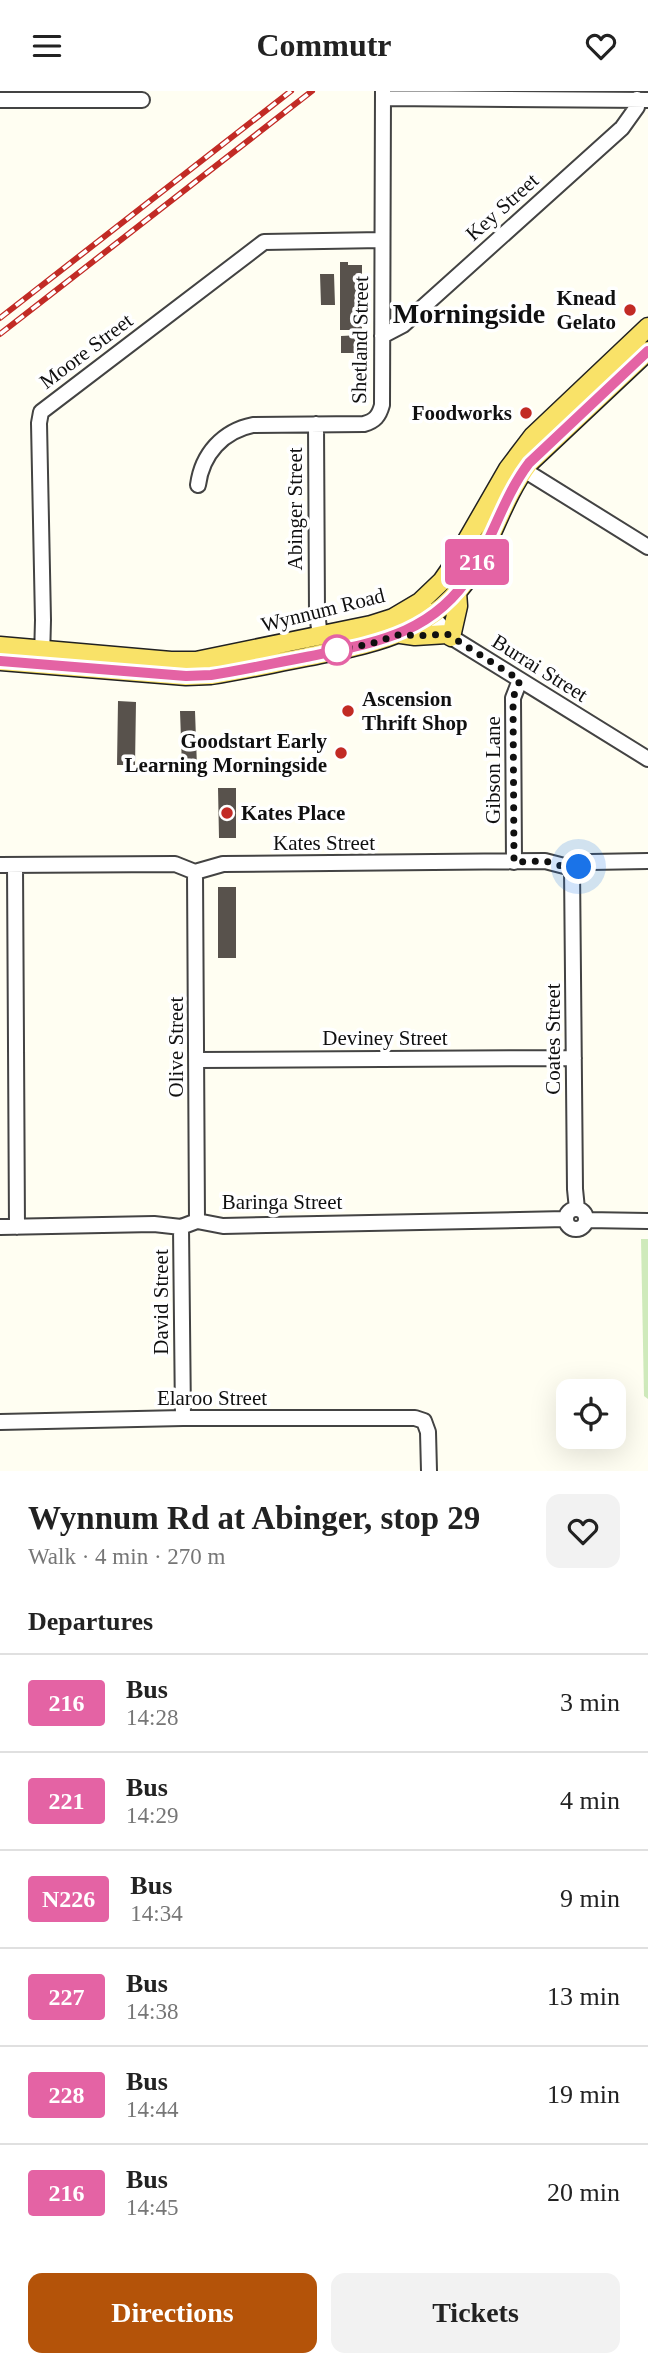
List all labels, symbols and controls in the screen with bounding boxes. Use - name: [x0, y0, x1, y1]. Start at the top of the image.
- icon: menu: [28, 27, 66, 65]
- text: Commutr: [256, 27, 392, 63]
- icon: heart: [582, 27, 620, 65]
- street label: Key Street: [461, 168, 543, 246]
- street label: Shetland Street: [347, 276, 373, 404]
- place label: Knead Gelato: [556, 286, 616, 334]
- district label: Morningside: [393, 298, 545, 329]
- marker: Knead Gelato: [622, 302, 638, 318]
- street label: Moore Street: [35, 308, 137, 394]
- place label: Foodworks: [412, 401, 512, 425]
- marker: Foodworks: [518, 405, 534, 421]
- street label: Abinger Street: [283, 447, 307, 571]
- line badge: 216: [437, 539, 517, 585]
- text: 216: [459, 549, 495, 575]
- street label: Wynnum Road: [259, 583, 388, 637]
- street label: Burrai Street: [488, 629, 592, 707]
- unlabelled marker: [322, 635, 352, 665]
- place label: Ascension Thrift Shop: [362, 687, 468, 735]
- marker: Ascension Thrift Shop: [340, 703, 356, 719]
- street label: Gibson Lane: [481, 716, 505, 824]
- place label: Goodstart Early Learning Morningside: [125, 729, 327, 777]
- marker: Goodstart Early Learning Morningside: [333, 745, 349, 761]
- place label: Kates Place: [241, 801, 345, 825]
- marker: Kates Place: [219, 805, 235, 821]
- street label: Kates Street: [273, 831, 375, 855]
- your location: [561, 849, 596, 884]
- street label: Coates Street: [541, 983, 565, 1095]
- street label: Olive Street: [164, 996, 188, 1097]
- street label: Deviney Street: [322, 1026, 448, 1050]
- street label: Baringa Street: [222, 1190, 343, 1214]
- street label: David Street: [149, 1249, 173, 1355]
- map controls: [556, 1379, 626, 1449]
- button: locate: [556, 1379, 626, 1449]
- street label: Elaroo Street: [157, 1386, 267, 1410]
- button: heart: [546, 1494, 620, 1568]
- text: Wynnum Rd at Abinger, stop 29: [28, 1500, 480, 1536]
- text: Walk · 4 min · 270 m: [28, 1544, 225, 1569]
- text: Departures: [28, 1607, 153, 1636]
- text: Bus: [126, 1675, 168, 1704]
- text: 3 min: [560, 1688, 620, 1717]
- text: 216: [49, 1690, 85, 1716]
- text: 14:28: [126, 1705, 178, 1730]
- text: Bus: [126, 1773, 168, 1802]
- text: 4 min: [560, 1786, 620, 1815]
- text: 221: [49, 1788, 85, 1814]
- text: 14:29: [126, 1803, 178, 1828]
- text: Bus: [130, 1871, 172, 1900]
- text: 9 min: [560, 1884, 620, 1913]
- text: N226: [42, 1886, 95, 1912]
- text: 14:34: [130, 1901, 183, 1926]
- text: Bus: [126, 1969, 168, 1998]
- text: 13 min: [547, 1982, 620, 2011]
- text: 227: [49, 1984, 85, 2010]
- text: 14:38: [126, 1999, 178, 2024]
- text: Bus: [126, 2067, 168, 2096]
- text: 19 min: [547, 2080, 620, 2109]
- text: 228: [49, 2082, 85, 2108]
- text: 14:44: [126, 2097, 178, 2122]
- text: Bus: [126, 2165, 168, 2194]
- text: 20 min: [547, 2178, 620, 2207]
- text: 216: [49, 2180, 85, 2206]
- text: 14:45: [126, 2195, 178, 2220]
- button: Directions: [28, 2273, 317, 2353]
- button: Tickets: [331, 2273, 620, 2353]

